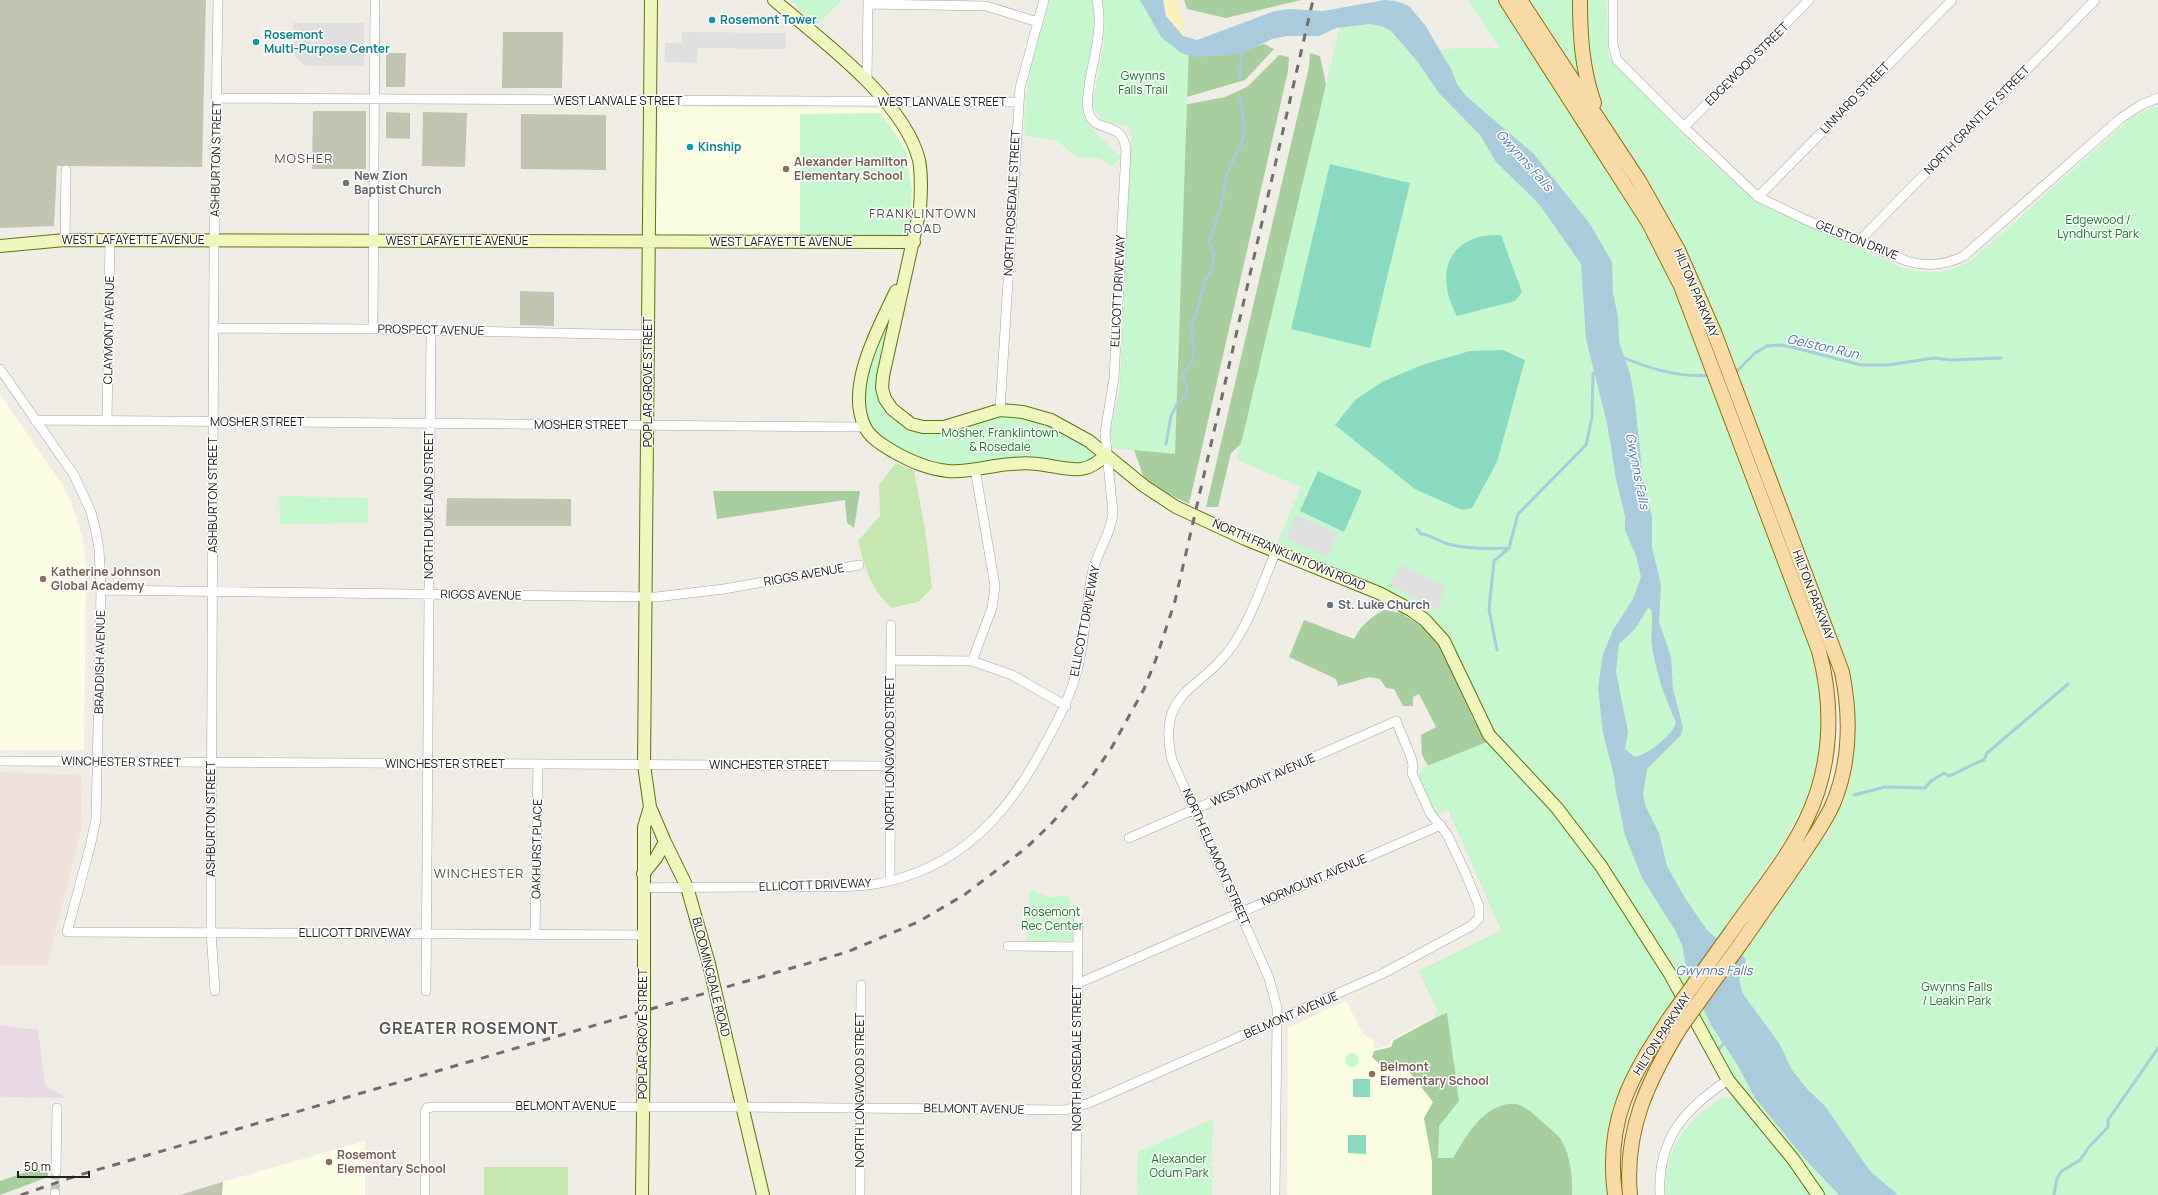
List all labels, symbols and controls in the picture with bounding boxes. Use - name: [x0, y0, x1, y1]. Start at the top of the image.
- place label: Rosemont Tower: [720, 11, 817, 28]
- marker: Rosemont Tower: [707, 15, 717, 25]
- street label: EDGEWOOD STREET: [1701, 17, 1793, 109]
- place label: Rosemont Multi-Purpose Center: [264, 26, 390, 57]
- marker: Rosemont Multi-Purpose Center: [251, 37, 261, 47]
- street label: LINNARD STREET: [1816, 57, 1894, 137]
- street label: NORTH GRANTLEY STREET: [1920, 61, 2034, 178]
- park label: Gwynns Falls Trail: [1118, 67, 1168, 98]
- street label: WEST LANVALE STREET: [554, 92, 683, 109]
- street label: WEST LANVALE STREET: [878, 93, 1007, 110]
- street label: ASHBURTON STREET: [206, 100, 225, 217]
- water label: Gwynns Falls: [1492, 125, 1558, 196]
- street label: NORTH ROSEDALE STREET: [999, 129, 1024, 277]
- place label: Kinship: [698, 138, 741, 155]
- marker: Kinship: [685, 142, 695, 152]
- district label: MOSHER: [275, 149, 333, 167]
- place label: Alexander Hamilton Elementary School: [794, 153, 908, 184]
- marker: Alexander Hamilton Elementary School: [781, 164, 791, 174]
- place label: New Zion Baptist Church: [354, 167, 442, 198]
- marker: New Zion Baptist Church: [341, 178, 351, 188]
- district label: FRANKLINTOWN ROAD: [869, 204, 977, 237]
- park label: Edgewood / Lyndhurst Park: [2057, 211, 2140, 242]
- street label: GELSTON DRIVE: [1813, 215, 1901, 264]
- street label: WEST LAFAYETTE AVENUE: [62, 231, 205, 248]
- street label: WEST LAFAYETTE AVENUE: [386, 232, 529, 249]
- street label: WEST LAFAYETTE AVENUE: [710, 233, 853, 250]
- street label: ELLICOTT DRIVEWAY: [1106, 234, 1129, 348]
- street label: HILTON PARKWAY: [1670, 246, 1723, 340]
- street label: CLAYMONT AVENUE: [99, 275, 118, 385]
- street label: POPLAR GROVE STREET: [639, 316, 656, 447]
- street label: PROSPECT AVENUE: [377, 320, 485, 339]
- water label: Gelston Run: [1785, 329, 1862, 363]
- street label: MOSHER STREET: [210, 413, 305, 430]
- street label: MOSHER STREET: [534, 416, 629, 433]
- park label: Mosher, Franklintown & Rosedale: [942, 424, 1058, 455]
- street label: NORTH DUKELAND STREET: [420, 430, 437, 579]
- water label: Gwynns Falls: [1622, 431, 1654, 512]
- street label: ASHBURTON STREET: [204, 436, 221, 553]
- street label: NORTH FRANKLINTOWN ROAD: [1210, 514, 1368, 595]
- street label: HILTON PARKWAY: [1788, 547, 1839, 643]
- street label: RIGGS AVENUE: [762, 559, 846, 590]
- place label: Katherine Johnson Global Academy: [51, 563, 161, 594]
- street label: ELLICOTT DRIVEWAY: [1065, 564, 1104, 678]
- marker: Katherine Johnson Global Academy: [38, 574, 48, 584]
- street label: RIGGS AVENUE: [440, 585, 522, 604]
- place label: St. Luke Church: [1338, 596, 1430, 613]
- marker: St. Luke Church: [1325, 600, 1335, 610]
- street label: BRADDISH AVENUE: [90, 610, 109, 714]
- street label: NORTH LONGWOOD STREET: [881, 675, 898, 830]
- street label: WESTMONT AVENUE: [1208, 749, 1318, 810]
- street label: WINCHESTER STREET: [61, 752, 182, 771]
- street label: WINCHESTER STREET: [385, 755, 506, 772]
- street label: WINCHESTER STREET: [709, 756, 830, 773]
- street label: ASHBURTON STREET: [202, 760, 219, 877]
- street label: NORTH ELLAMONT STREET: [1179, 786, 1255, 929]
- street label: OAKHURST PLACE: [527, 799, 546, 899]
- street label: NORMOUNT AVENUE: [1258, 850, 1369, 910]
- district label: WINCHESTER: [434, 864, 524, 882]
- street label: ELLICOTT DRIVEWAY: [758, 874, 872, 895]
- park label: Rosemont Rec Center: [1021, 903, 1084, 934]
- street label: BLOOMINGDALE ROAD: [688, 915, 735, 1038]
- street label: ELLICOTT DRIVEWAY: [299, 924, 412, 941]
- water label: Gwynns Falls: [1675, 961, 1754, 979]
- street label: POPLAR GROVE STREET: [634, 968, 651, 1099]
- park label: Gwynns Falls / Leakin Park: [1921, 978, 1993, 1009]
- street label: NORTH ROSEDALE STREET: [1068, 984, 1085, 1131]
- street label: BELMONT AVENUE: [1241, 987, 1341, 1042]
- street label: HILTON PARKWAY: [1629, 989, 1695, 1078]
- street label: NORTH LONGWOOD STREET: [851, 1012, 868, 1167]
- district label: GREATER ROSEMONT: [379, 1017, 559, 1039]
- place label: Belmont Elementary School: [1380, 1058, 1489, 1089]
- marker: Belmont Elementary School: [1367, 1069, 1377, 1079]
- street label: BELMONT AVENUE: [516, 1097, 617, 1114]
- street label: BELMONT AVENUE: [923, 1099, 1025, 1118]
- place label: Rosemont Elementary School: [337, 1146, 446, 1177]
- park label: Alexander Odum Park: [1149, 1150, 1210, 1181]
- scale bar: [18, 1153, 89, 1179]
- marker: Rosemont Elementary School: [324, 1157, 334, 1167]
- text: 50 m: [24, 1158, 51, 1175]

